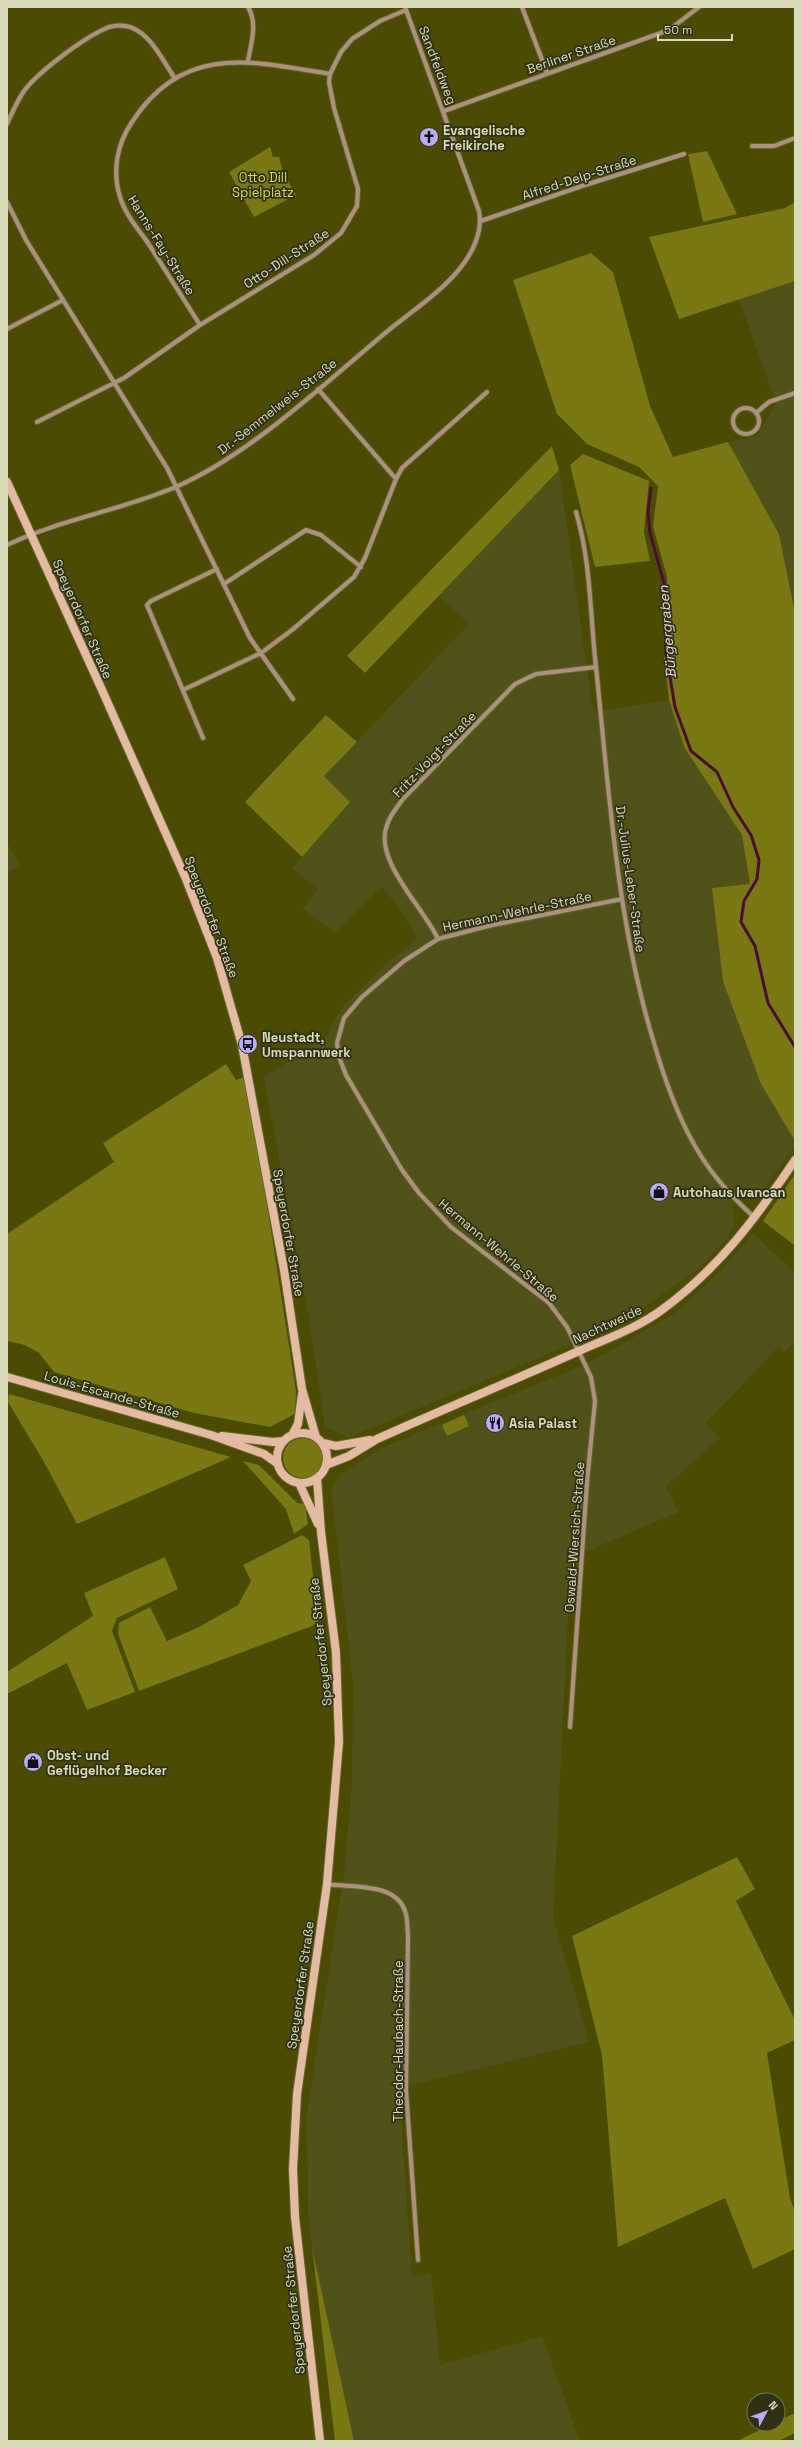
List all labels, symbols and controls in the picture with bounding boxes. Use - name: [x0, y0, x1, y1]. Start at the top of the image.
- scale bar: [658, 16, 732, 42]
- text: 50 m: [664, 22, 692, 38]
- street label: Sandfeldweg: [415, 23, 460, 107]
- street label: Berliner Straße: [524, 31, 618, 78]
- place label: Evangelische Freikirche: [443, 122, 525, 154]
- church icon: Evangelische Freikirche: [418, 126, 440, 148]
- street label: Alfred-Delp-Straße: [520, 151, 639, 204]
- park label: Otto Dill Spielplatz: [232, 169, 294, 201]
- street label: Hanns-Fay-Straße: [124, 192, 199, 298]
- street label: Otto-Dill-Straße: [240, 224, 332, 292]
- street label: Dr.-Semmelweis-Straße: [214, 355, 340, 458]
- street label: Speyerdorfer Straße: [49, 557, 117, 682]
- water label: Bürgergraben: [654, 584, 680, 679]
- street label: Fritz-Voigt-Straße: [389, 708, 480, 801]
- street label: Dr.-Julius-Leber-Straße: [612, 805, 649, 953]
- street label: Speyerdorfer Straße: [180, 854, 243, 980]
- street label: Hermann-Wehrle-Straße: [441, 887, 593, 936]
- place label: Neustadt, Umspannwerk: [262, 1029, 351, 1061]
- bus stop icon: Neustadt, Umspannwerk: [237, 1033, 259, 1055]
- street label: Speyerdorfer Straße: [269, 1168, 308, 1298]
- shop icon: Autohaus Ivancan: [648, 1181, 670, 1203]
- place label: Autohaus Ivancan: [673, 1184, 785, 1201]
- street label: Hermann-Wehrle-Straße: [435, 1195, 562, 1306]
- street label: Nachtweide: [570, 1301, 645, 1348]
- street label: Louis-Escande-Straße: [42, 1367, 182, 1422]
- restaurant icon: Asia Palast: [484, 1412, 506, 1434]
- place label: Asia Palast: [509, 1415, 577, 1432]
- street label: Oswald-Wiersich-Straße: [561, 1461, 588, 1613]
- street label: Speyerdorfer Straße: [305, 1577, 336, 1707]
- place label: Obst- und Geflügelhof Becker: [47, 1747, 167, 1779]
- shop icon: Obst- und Geflügelhof Becker: [22, 1751, 44, 1773]
- street label: Speyerdorfer Straße: [283, 1920, 318, 2050]
- street label: Theodor-Haubach-Straße: [390, 1960, 407, 2122]
- street label: Speyerdorfer Straße: [278, 2245, 309, 2375]
- north arrow: [746, 2392, 786, 2432]
- text: N: [766, 2398, 781, 2413]

